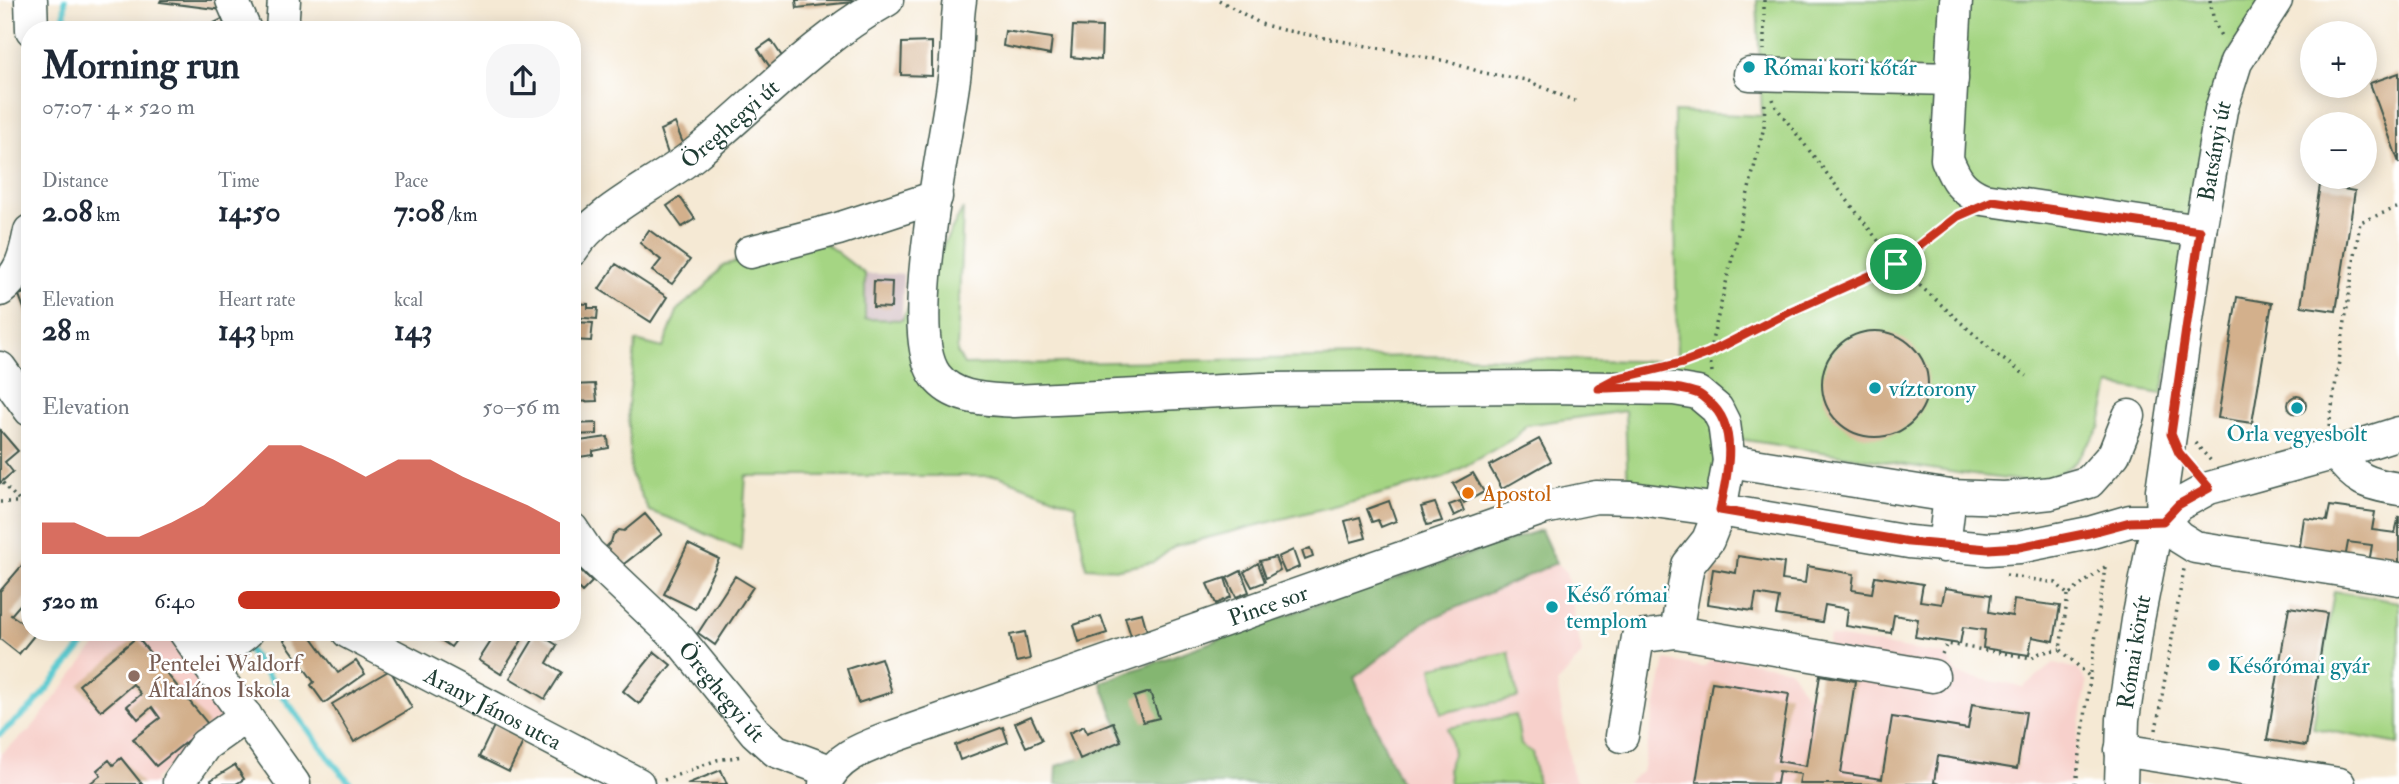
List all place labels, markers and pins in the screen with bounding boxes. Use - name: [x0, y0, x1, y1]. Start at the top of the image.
- place label: Római kori kőtár: [1763, 53, 1917, 82]
- marker: Római kori kőtár: [1741, 59, 1757, 75]
- pin: [1866, 234, 1926, 294]
- place label: víztorony: [1888, 374, 1977, 403]
- marker: víztorony: [1867, 380, 1883, 396]
- marker: Orla vegyesbolt: [2289, 400, 2305, 416]
- place label: Orla vegyesbolt: [2226, 419, 2368, 448]
- place label: Apostol: [1481, 479, 1552, 509]
- marker: Apostol: [1460, 485, 1476, 501]
- place label: Késő római templom: [1566, 580, 1668, 636]
- marker: Késő római templom: [1544, 599, 1560, 615]
- place label: Pentelei Waldorf Általános Iskola: [147, 649, 304, 704]
- place label: Későrómai gyár: [2228, 651, 2370, 680]
- marker: Későrómai gyár: [2206, 657, 2222, 673]
- marker: Pentelei Waldorf Általános Iskola: [126, 668, 142, 684]

